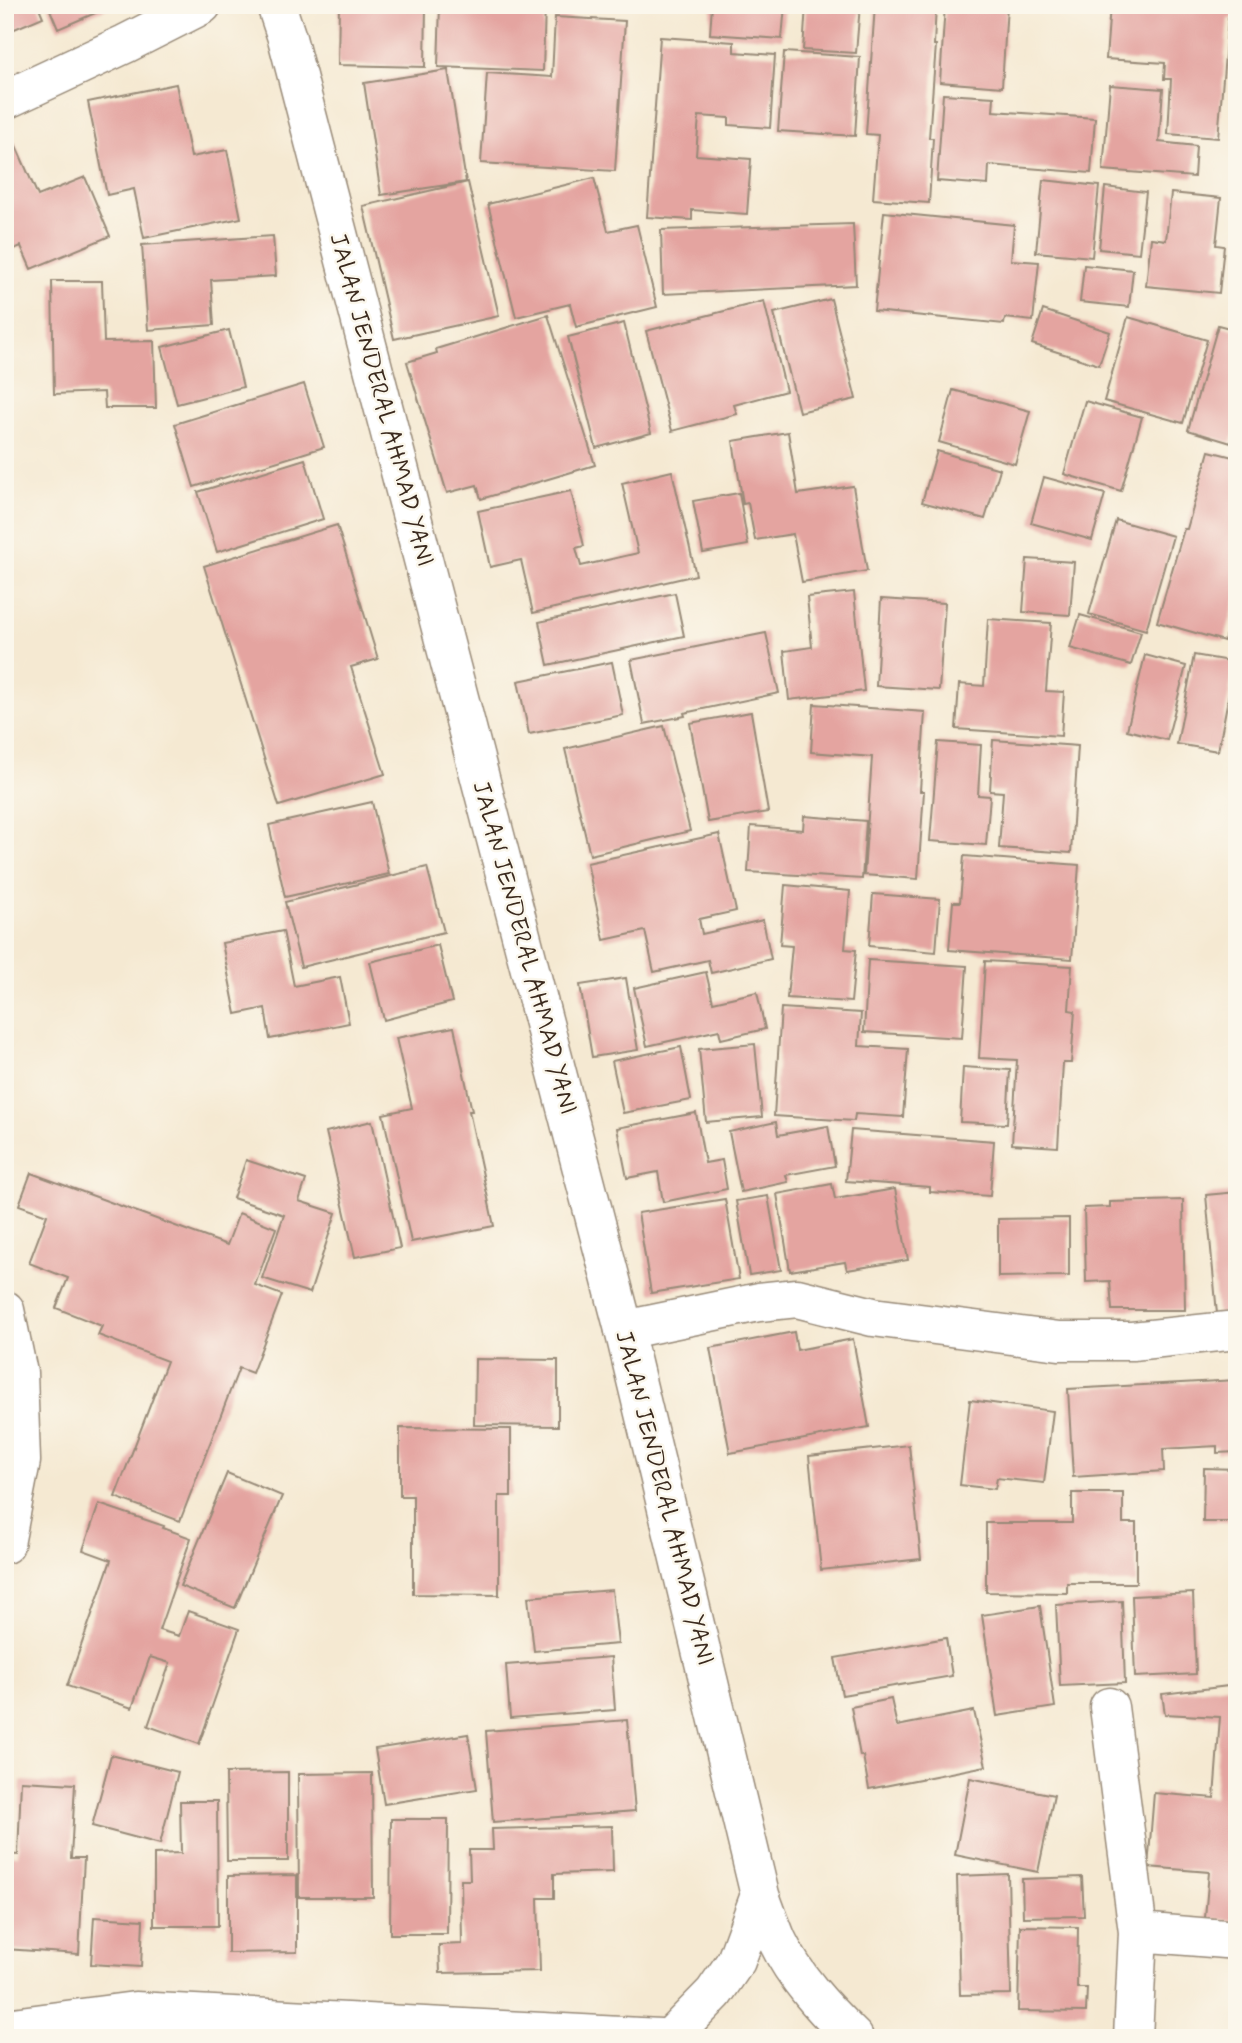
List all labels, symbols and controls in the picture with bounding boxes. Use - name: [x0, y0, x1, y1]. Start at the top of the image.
- street label: JALAN JENDERAL AHMAD YANI: [322, 230, 440, 570]
- street label: JALAN JENDERAL AHMAD YANI: [465, 778, 583, 1118]
- street label: JALAN JENDERAL AHMAD YANI: [607, 1327, 721, 1669]

